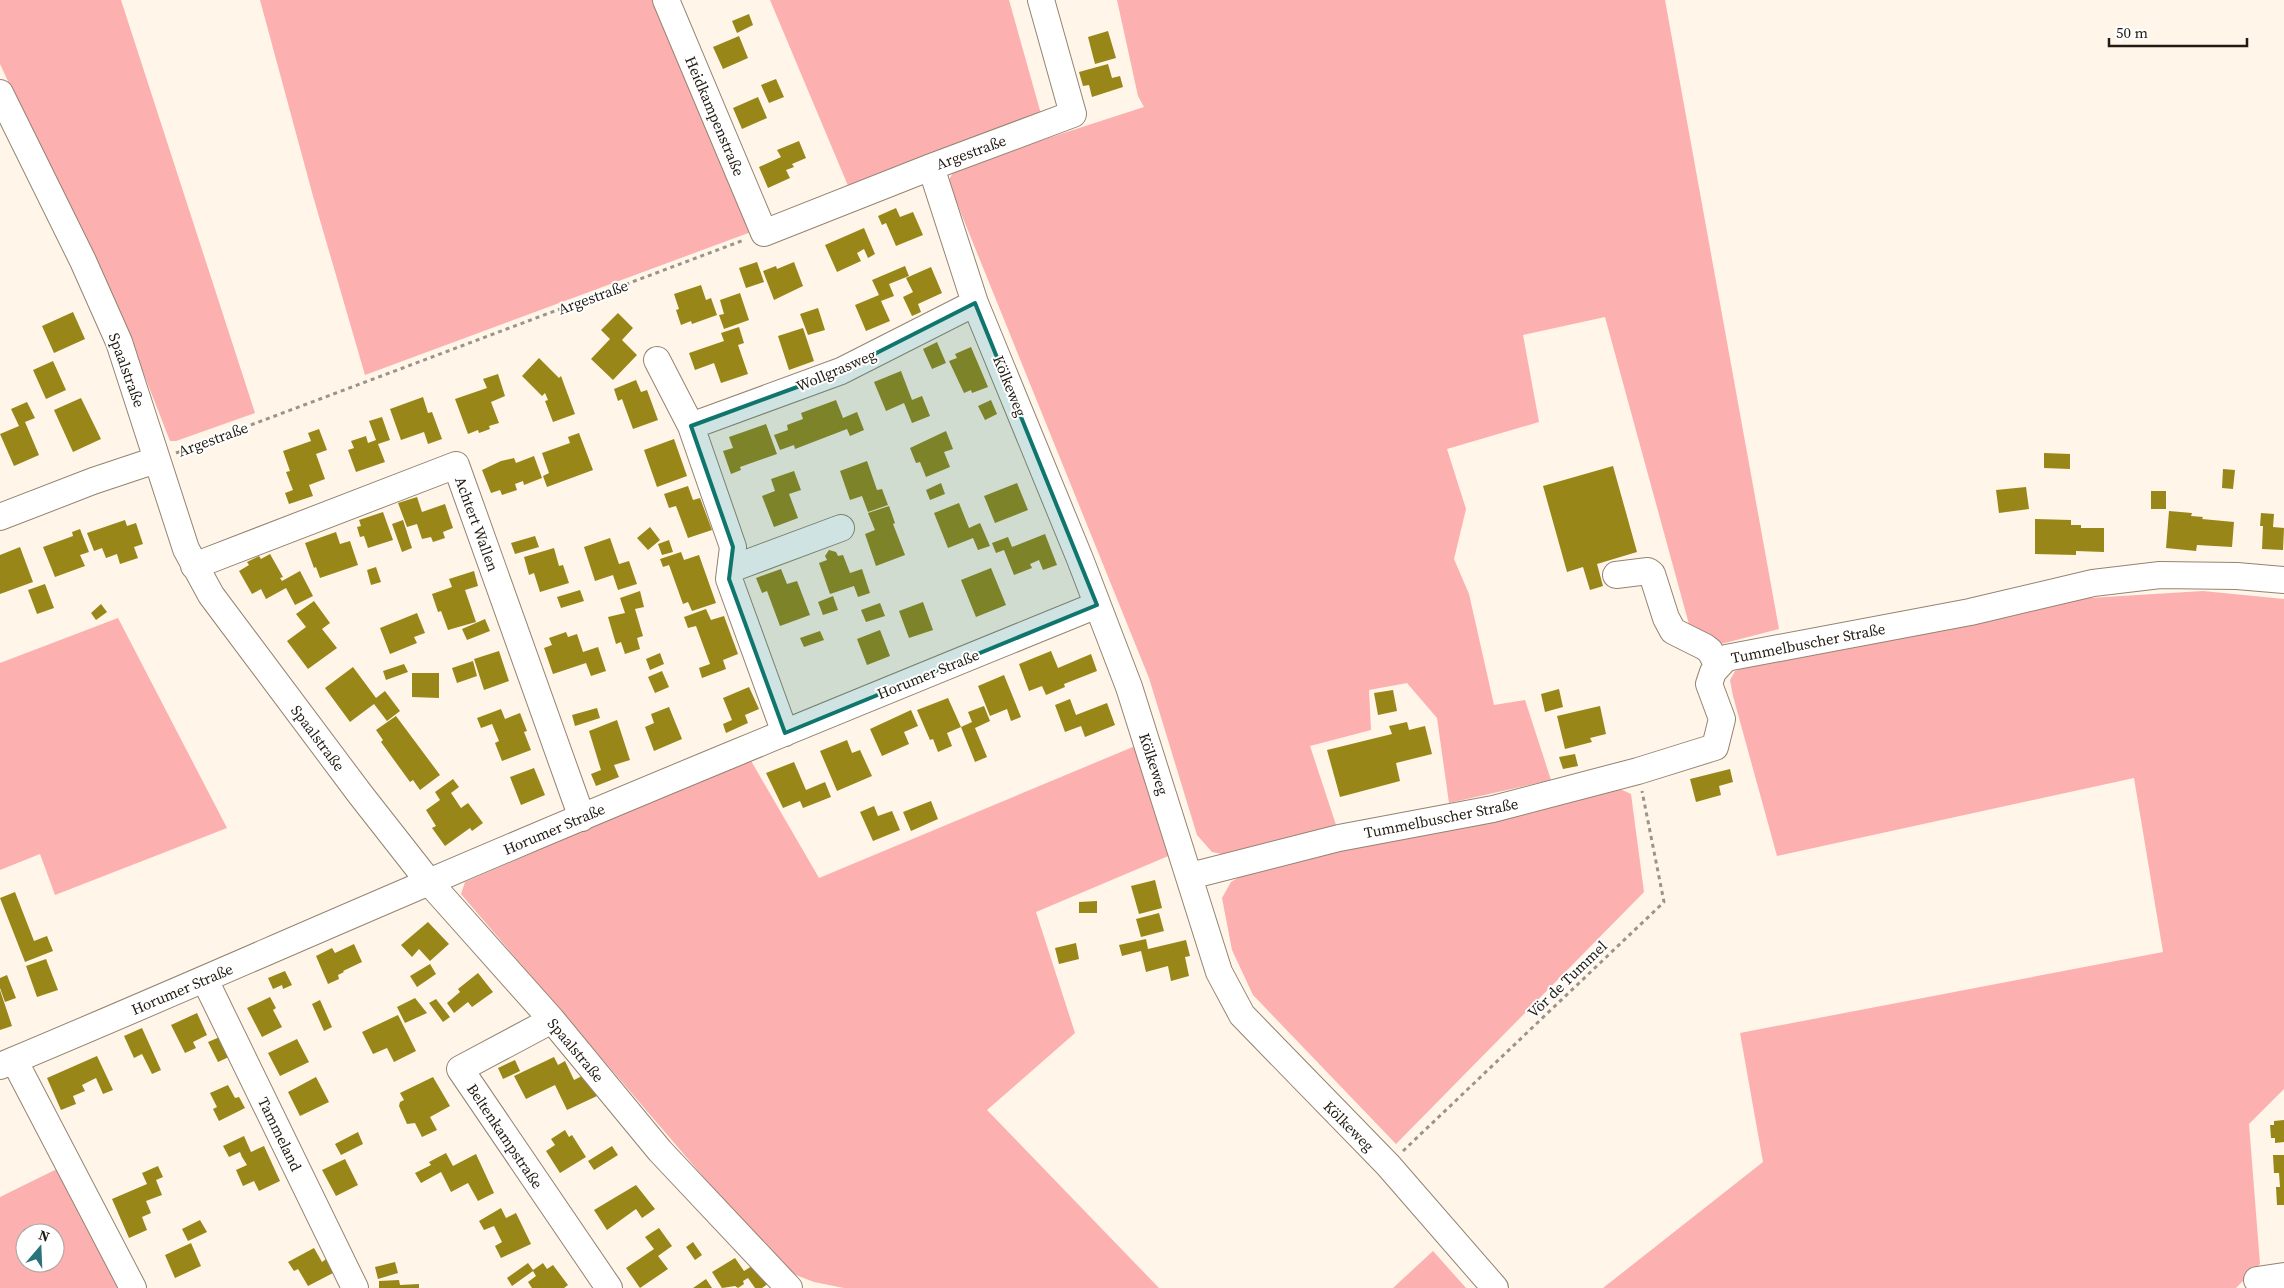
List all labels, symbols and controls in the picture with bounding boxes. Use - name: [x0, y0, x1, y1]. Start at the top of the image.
- scale bar: [2109, 15, 2246, 47]
- text: 50 m: [2116, 22, 2148, 43]
- street label: Heidkampenstraße: [680, 53, 750, 180]
- street label: Argestraße: [933, 130, 1009, 174]
- street label: Argestraße: [555, 275, 631, 319]
- street label: Spaalstraße: [104, 330, 150, 410]
- street label: Wollgrasweg: [793, 344, 879, 396]
- street label: Kölkeweg: [988, 352, 1032, 420]
- street label: Argestraße: [175, 417, 251, 461]
- street label: Achtert Wallen: [450, 474, 504, 574]
- street label: Tummelbuscher Straße: [1729, 618, 1887, 668]
- street label: Horumer Straße: [874, 644, 983, 704]
- street label: Spaalstraße: [286, 701, 350, 776]
- street label: Kölkeweg: [1134, 730, 1174, 798]
- street label: Tummelbuscher Straße: [1362, 793, 1520, 843]
- street label: Horumer Straße: [500, 798, 608, 860]
- street label: Vör de Tummel: [1523, 935, 1612, 1022]
- street label: Horumer Straße: [128, 958, 236, 1020]
- street label: Spaalstraße: [543, 1013, 609, 1087]
- street label: Beltenkampstraße: [462, 1079, 548, 1193]
- street label: Tammeland: [253, 1093, 307, 1175]
- street label: Kölkeweg: [1319, 1096, 1379, 1156]
- north arrow: [15, 1223, 65, 1273]
- text: N: [36, 1225, 52, 1247]

